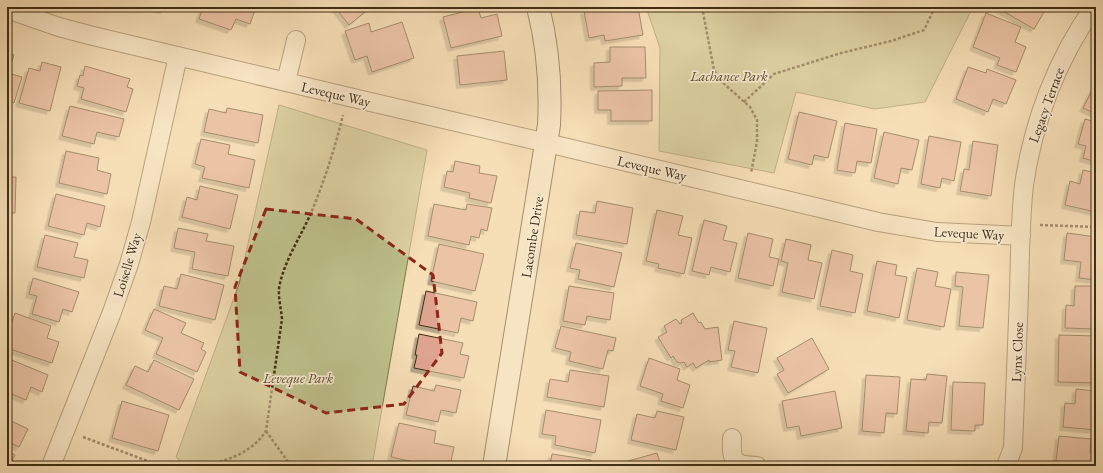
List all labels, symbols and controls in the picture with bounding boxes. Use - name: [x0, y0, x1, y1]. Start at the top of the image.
- street label: Legacy Terrace: [1024, 64, 1068, 145]
- park label: Lachance Park: [689, 67, 768, 85]
- street label: Leveque Way: [300, 77, 373, 111]
- street label: Leveque Way: [616, 151, 689, 185]
- street label: Lacombe Drive: [517, 194, 547, 279]
- street label: Leveque Way: [933, 222, 1006, 244]
- street label: Loiselle Way: [109, 230, 146, 299]
- street label: Lynx Close: [1007, 321, 1027, 382]
- park label: Leveque Park: [262, 369, 334, 388]

